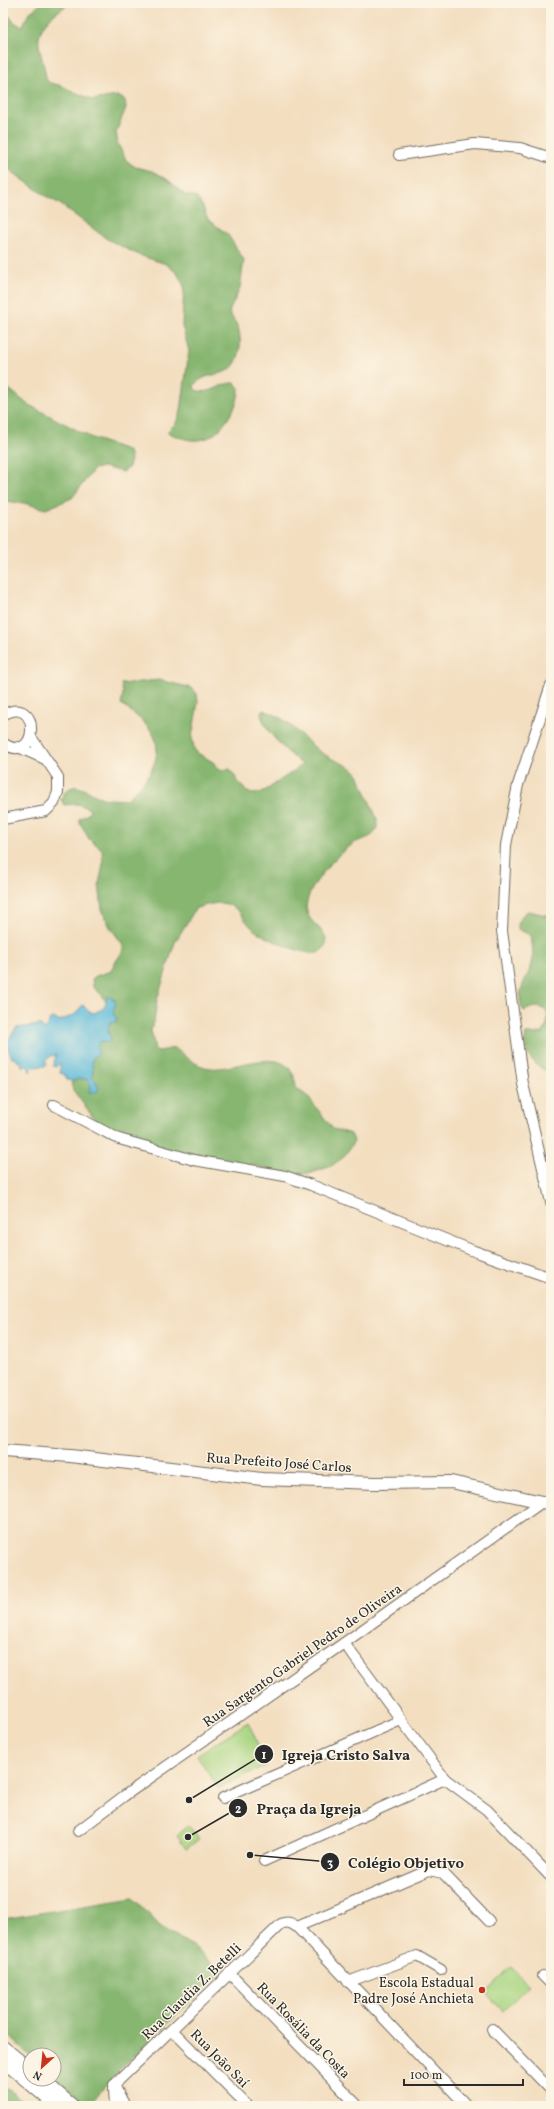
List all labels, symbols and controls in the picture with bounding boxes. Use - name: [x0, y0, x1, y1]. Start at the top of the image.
- street label: Rua Prefeito José Carlos: [206, 1449, 352, 1478]
- street label: Rua Sargento Gabriel Pedro de Oliveira: [200, 1580, 406, 1733]
- callout: Igreja Cristo Salva: [254, 1741, 419, 1768]
- text: Igreja Cristo Salva: [282, 1746, 410, 1767]
- text: 1: [262, 1748, 267, 1764]
- callout: Praça da Igreja: [228, 1795, 369, 1822]
- text: Praça da Igreja: [256, 1800, 362, 1821]
- text: 2: [235, 1802, 241, 1818]
- callout: Colégio Objetivo: [320, 1849, 472, 1876]
- text: Colégio Objetivo: [348, 1854, 464, 1875]
- text: 3: [327, 1856, 333, 1872]
- street label: Rua Claudia Z. Betelli: [138, 1940, 246, 2045]
- place label: Escola Estadual Padre José Anchieta: [353, 1974, 474, 2009]
- street label: Rua Rosália da Costa: [252, 1979, 354, 2083]
- marker: Escola Estadual Padre José Anchieta: [477, 1985, 487, 1995]
- street label: Rua João Saí: [186, 2026, 253, 2093]
- north arrow: [22, 2047, 62, 2087]
- scale bar: [404, 2061, 523, 2087]
- text: N: [31, 2066, 45, 2083]
- text: 100 m: [410, 2068, 443, 2084]

